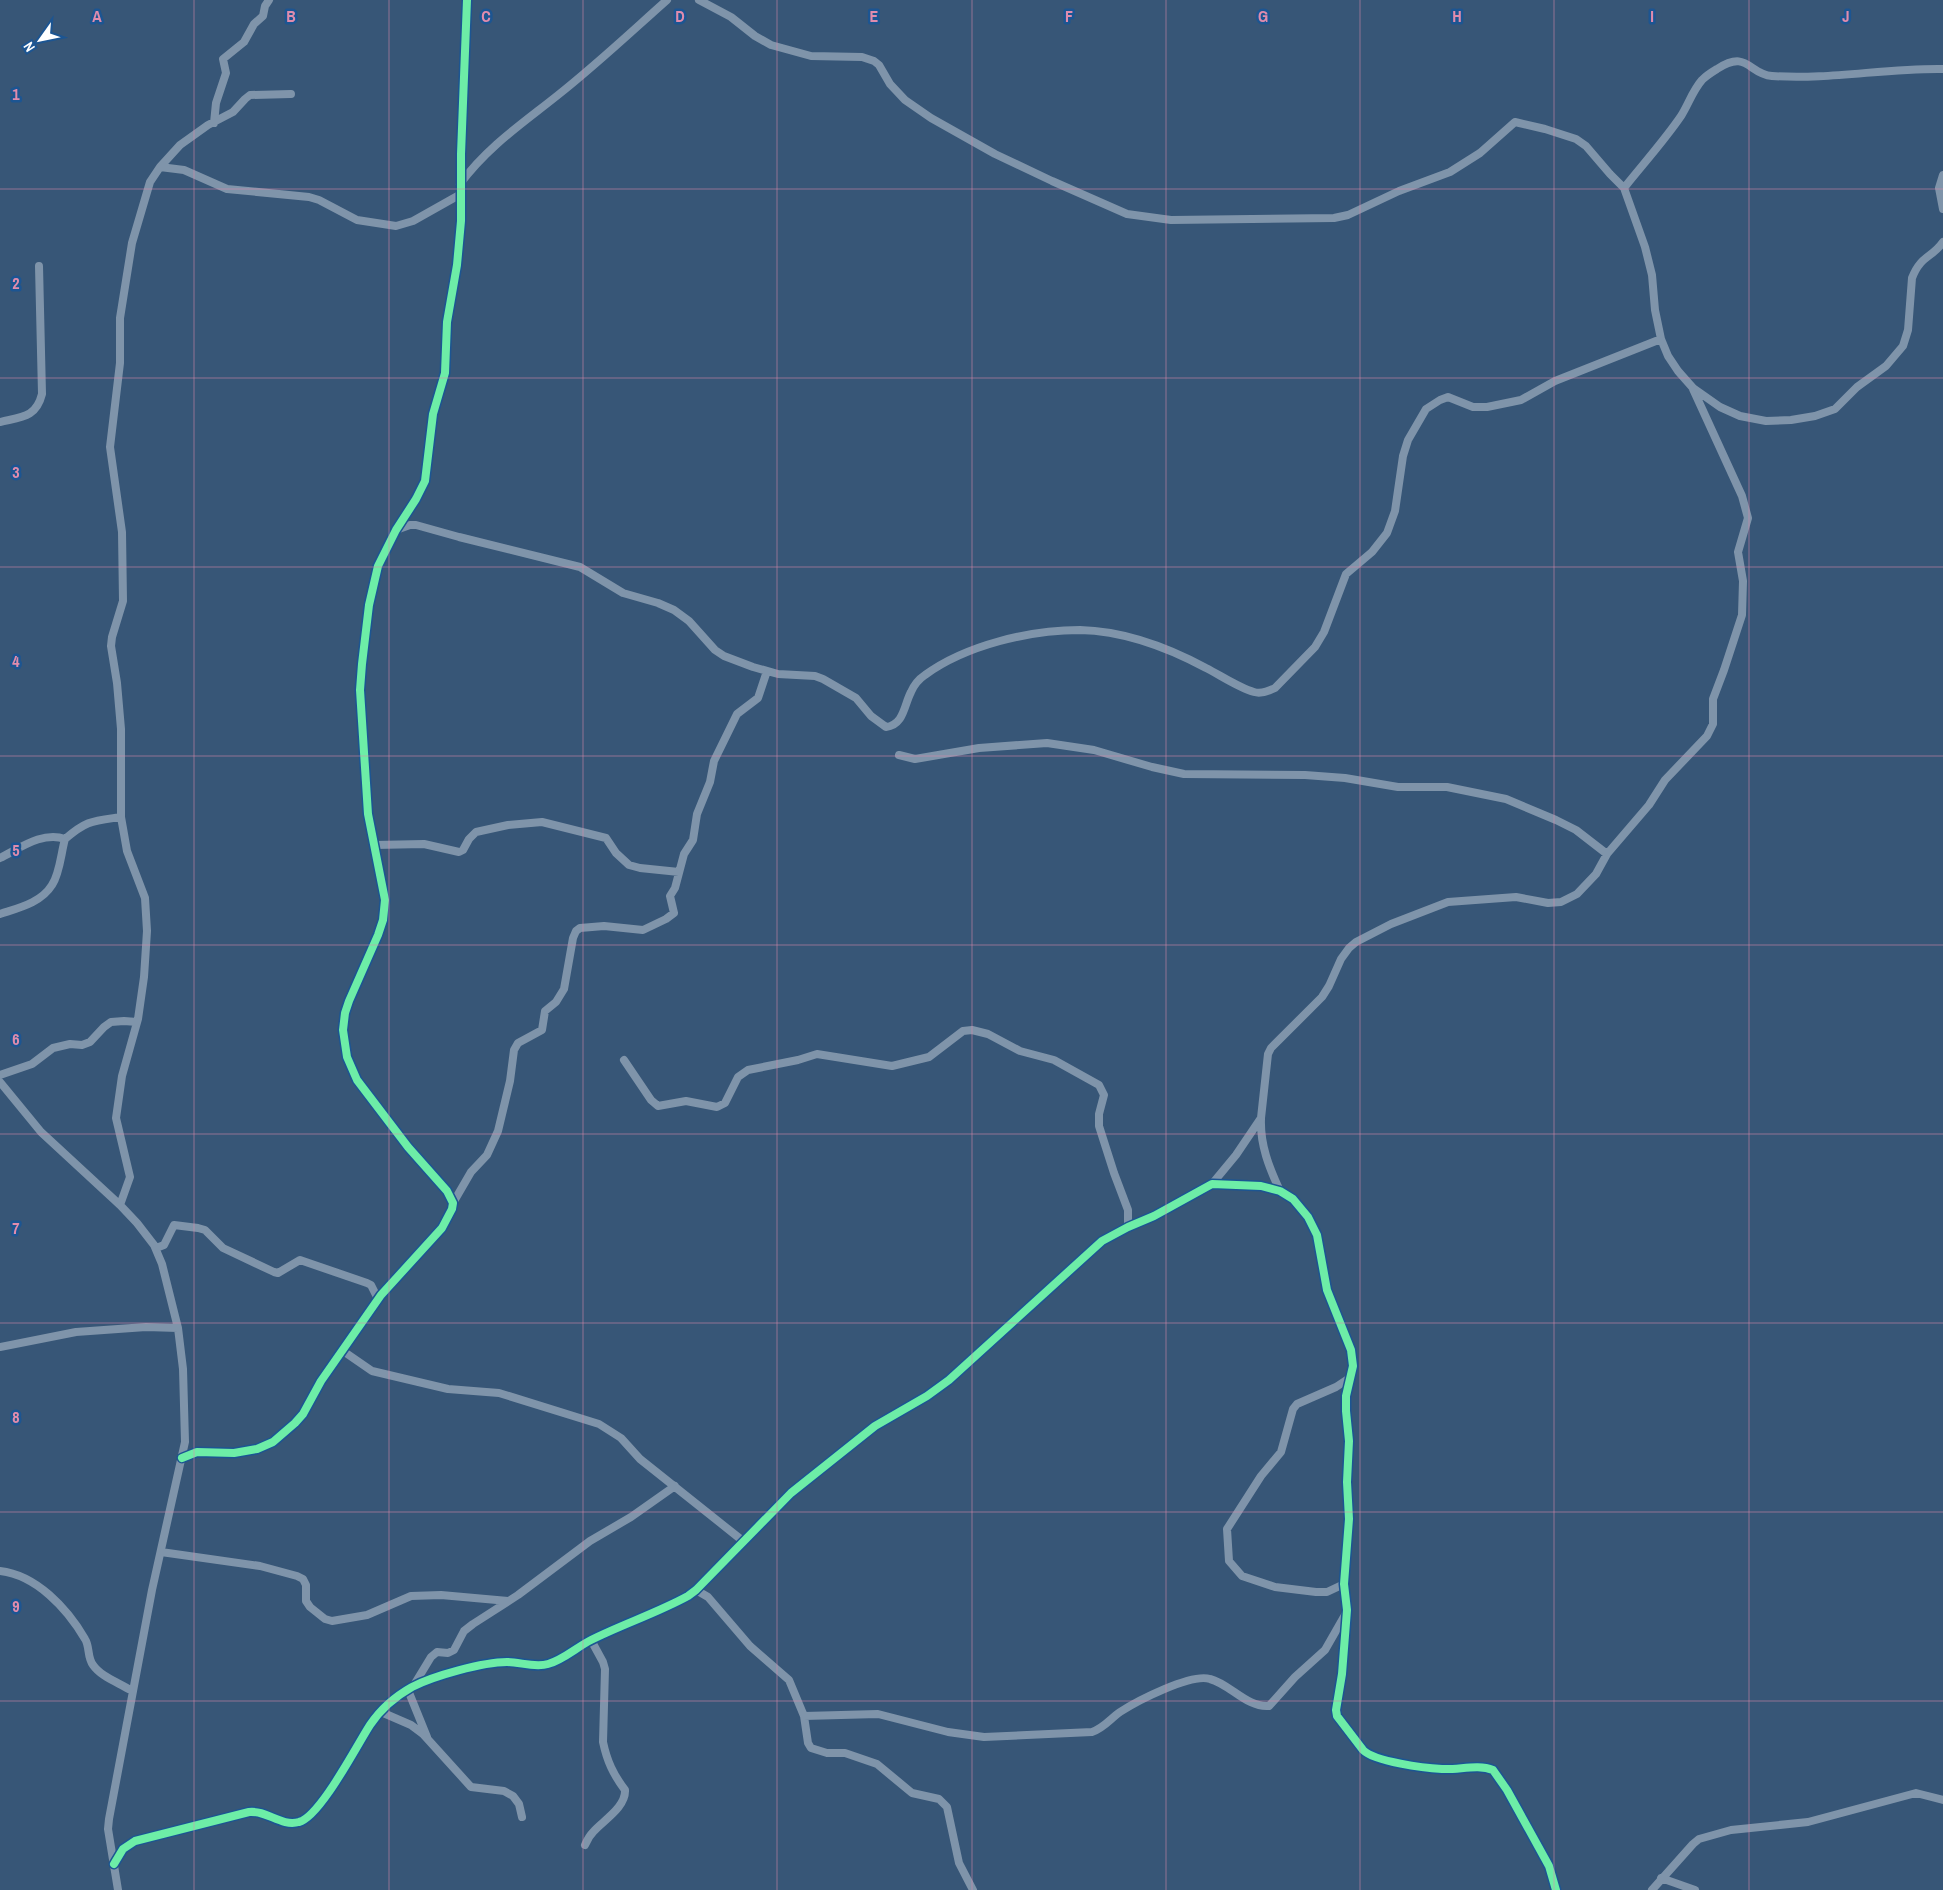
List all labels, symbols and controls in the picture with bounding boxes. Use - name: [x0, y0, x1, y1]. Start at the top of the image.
- text: A: [92, 5, 102, 27]
- text: B: [286, 5, 296, 27]
- text: C: [481, 5, 491, 27]
- text: D: [675, 5, 685, 27]
- text: E: [870, 5, 879, 27]
- text: F: [1065, 5, 1073, 27]
- text: G: [1258, 5, 1268, 27]
- text: H: [1452, 5, 1462, 27]
- text: I: [1650, 5, 1654, 27]
- text: J: [1842, 5, 1850, 27]
- north arrow: [15, 15, 65, 65]
- text: N: [19, 39, 39, 55]
- text: 1: [12, 83, 20, 105]
- text: 2: [12, 272, 20, 294]
- text: 3: [12, 461, 20, 483]
- text: 4: [12, 650, 20, 672]
- text: 5: [12, 839, 20, 861]
- text: 6: [12, 1028, 20, 1050]
- text: 7: [12, 1217, 20, 1239]
- text: 8: [12, 1406, 20, 1428]
- text: 9: [12, 1595, 20, 1617]

